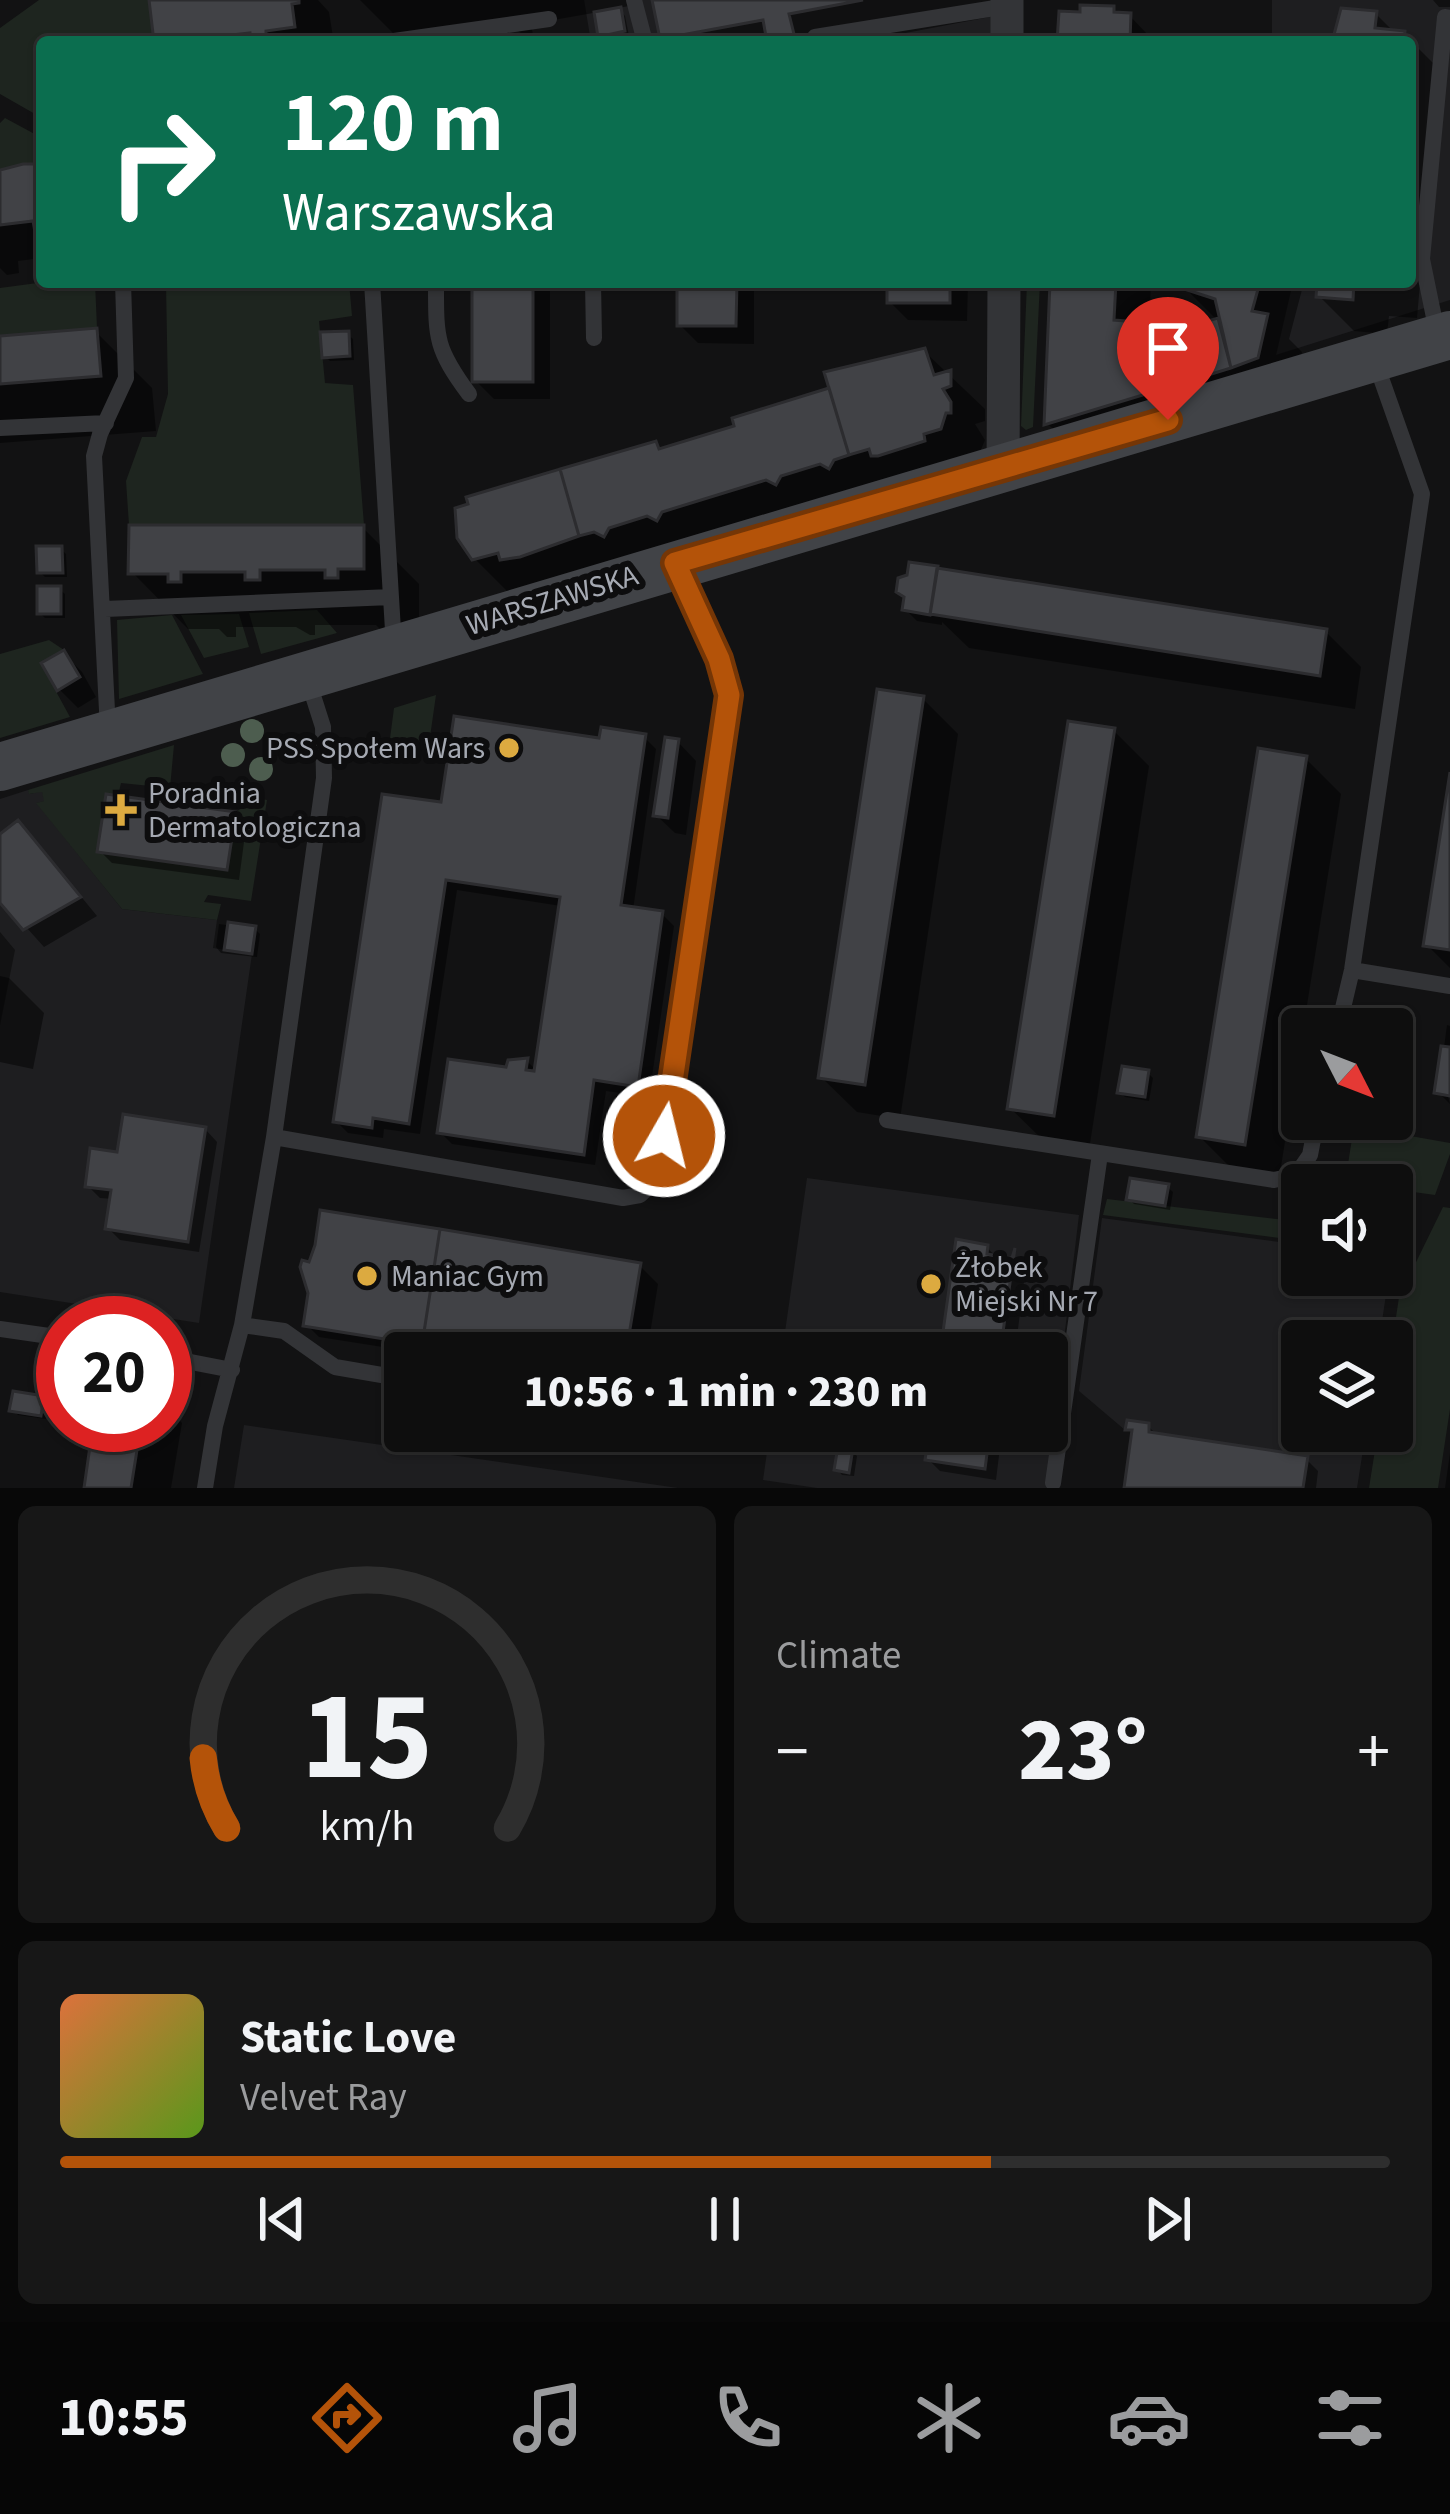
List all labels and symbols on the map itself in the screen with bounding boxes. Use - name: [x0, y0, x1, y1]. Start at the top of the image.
- pin: [1117, 297, 1219, 420]
- street label: WARSZAWSKA: [461, 554, 644, 647]
- place label: PSS Społem Wars: [266, 727, 485, 770]
- marker: PSS Społem Wars: [496, 735, 522, 761]
- place label: Poradnia Dermatologiczna: [148, 772, 362, 849]
- marker: Poradnia Dermatologiczna: [105, 794, 137, 826]
- north arrow: [1281, 1008, 1413, 1140]
- position arrow: [601, 1073, 727, 1199]
- place label: Żłobek Miejski Nr 7: [955, 1246, 1098, 1323]
- place label: Maniac Gym: [391, 1255, 544, 1298]
- marker: Maniac Gym: [354, 1263, 380, 1289]
- marker: Żłobek Miejski Nr 7: [918, 1271, 944, 1297]
- speed limit sign: 20: [36, 1296, 192, 1452]

